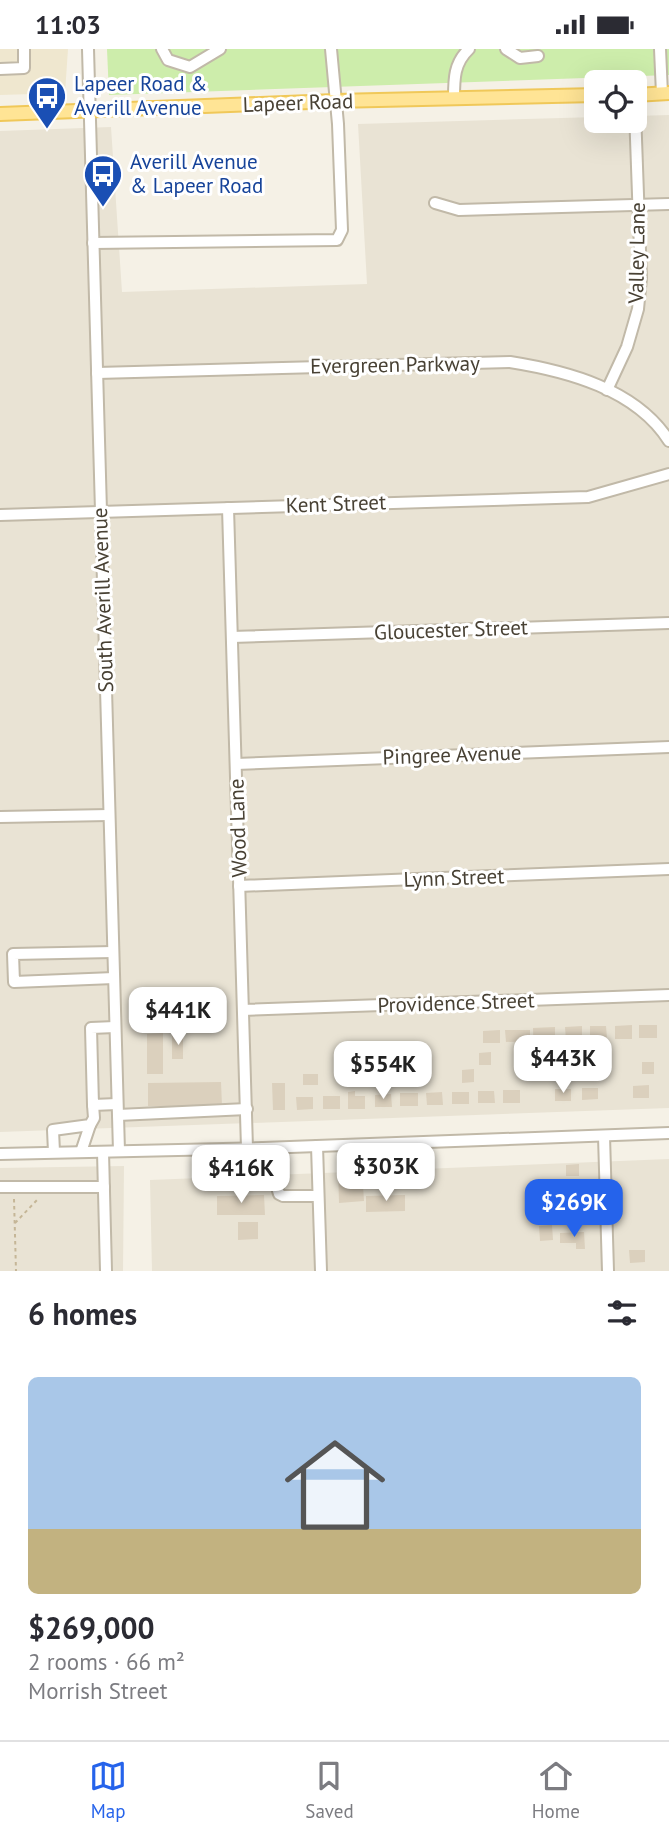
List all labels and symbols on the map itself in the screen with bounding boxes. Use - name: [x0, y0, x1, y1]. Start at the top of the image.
- place label: Lapeer Road & Averill Avenue: [74, 70, 207, 121]
- bus stop icon: Lapeer Road & Averill Avenue: [26, 75, 68, 130]
- street label: Lapeer Road: [242, 87, 354, 118]
- place label: Averill Avenue & Lapeer Road: [130, 148, 263, 199]
- bus stop icon: Averill Avenue & Lapeer Road: [82, 153, 124, 208]
- street label: Valley Lane: [622, 202, 651, 305]
- street label: Evergreen Parkway: [310, 350, 480, 379]
- street label: Kent Street: [285, 488, 387, 519]
- street label: South Averill Avenue: [86, 507, 119, 693]
- street label: Gloucester Street: [374, 613, 528, 646]
- street label: Pingree Avenue: [382, 739, 522, 770]
- street label: Wood Lane: [222, 778, 253, 878]
- street label: Lynn Street: [403, 862, 505, 893]
- street label: Providence Street: [377, 986, 535, 1019]
- pin: $441K: [129, 988, 227, 1047]
- pin: $443K: [514, 1035, 612, 1095]
- pin: $554K: [334, 1041, 432, 1101]
- pin: $303K: [337, 1143, 435, 1203]
- pin: $416K: [192, 1145, 290, 1205]
- pin: $269K: [525, 1179, 623, 1239]

